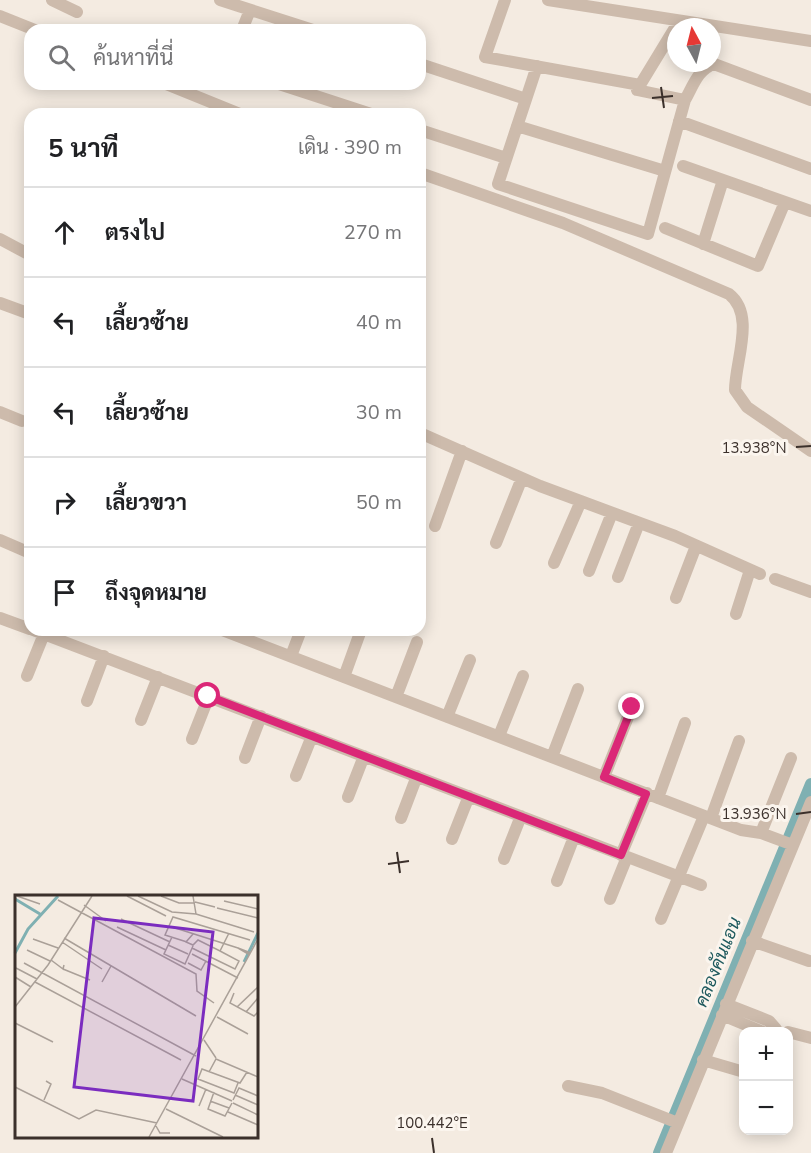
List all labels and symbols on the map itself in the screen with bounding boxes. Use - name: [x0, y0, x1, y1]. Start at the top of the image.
- north arrow: [667, 18, 721, 72]
- text: 13.938°N: [721, 438, 787, 458]
- route start: [194, 682, 220, 708]
- route end: [618, 693, 644, 719]
- text: 13.936°N: [721, 804, 787, 824]
- inset map: [15, 895, 258, 1138]
- water label: คลองคันแอน: [689, 913, 747, 1010]
- text: 100.442°E: [396, 1113, 468, 1133]

